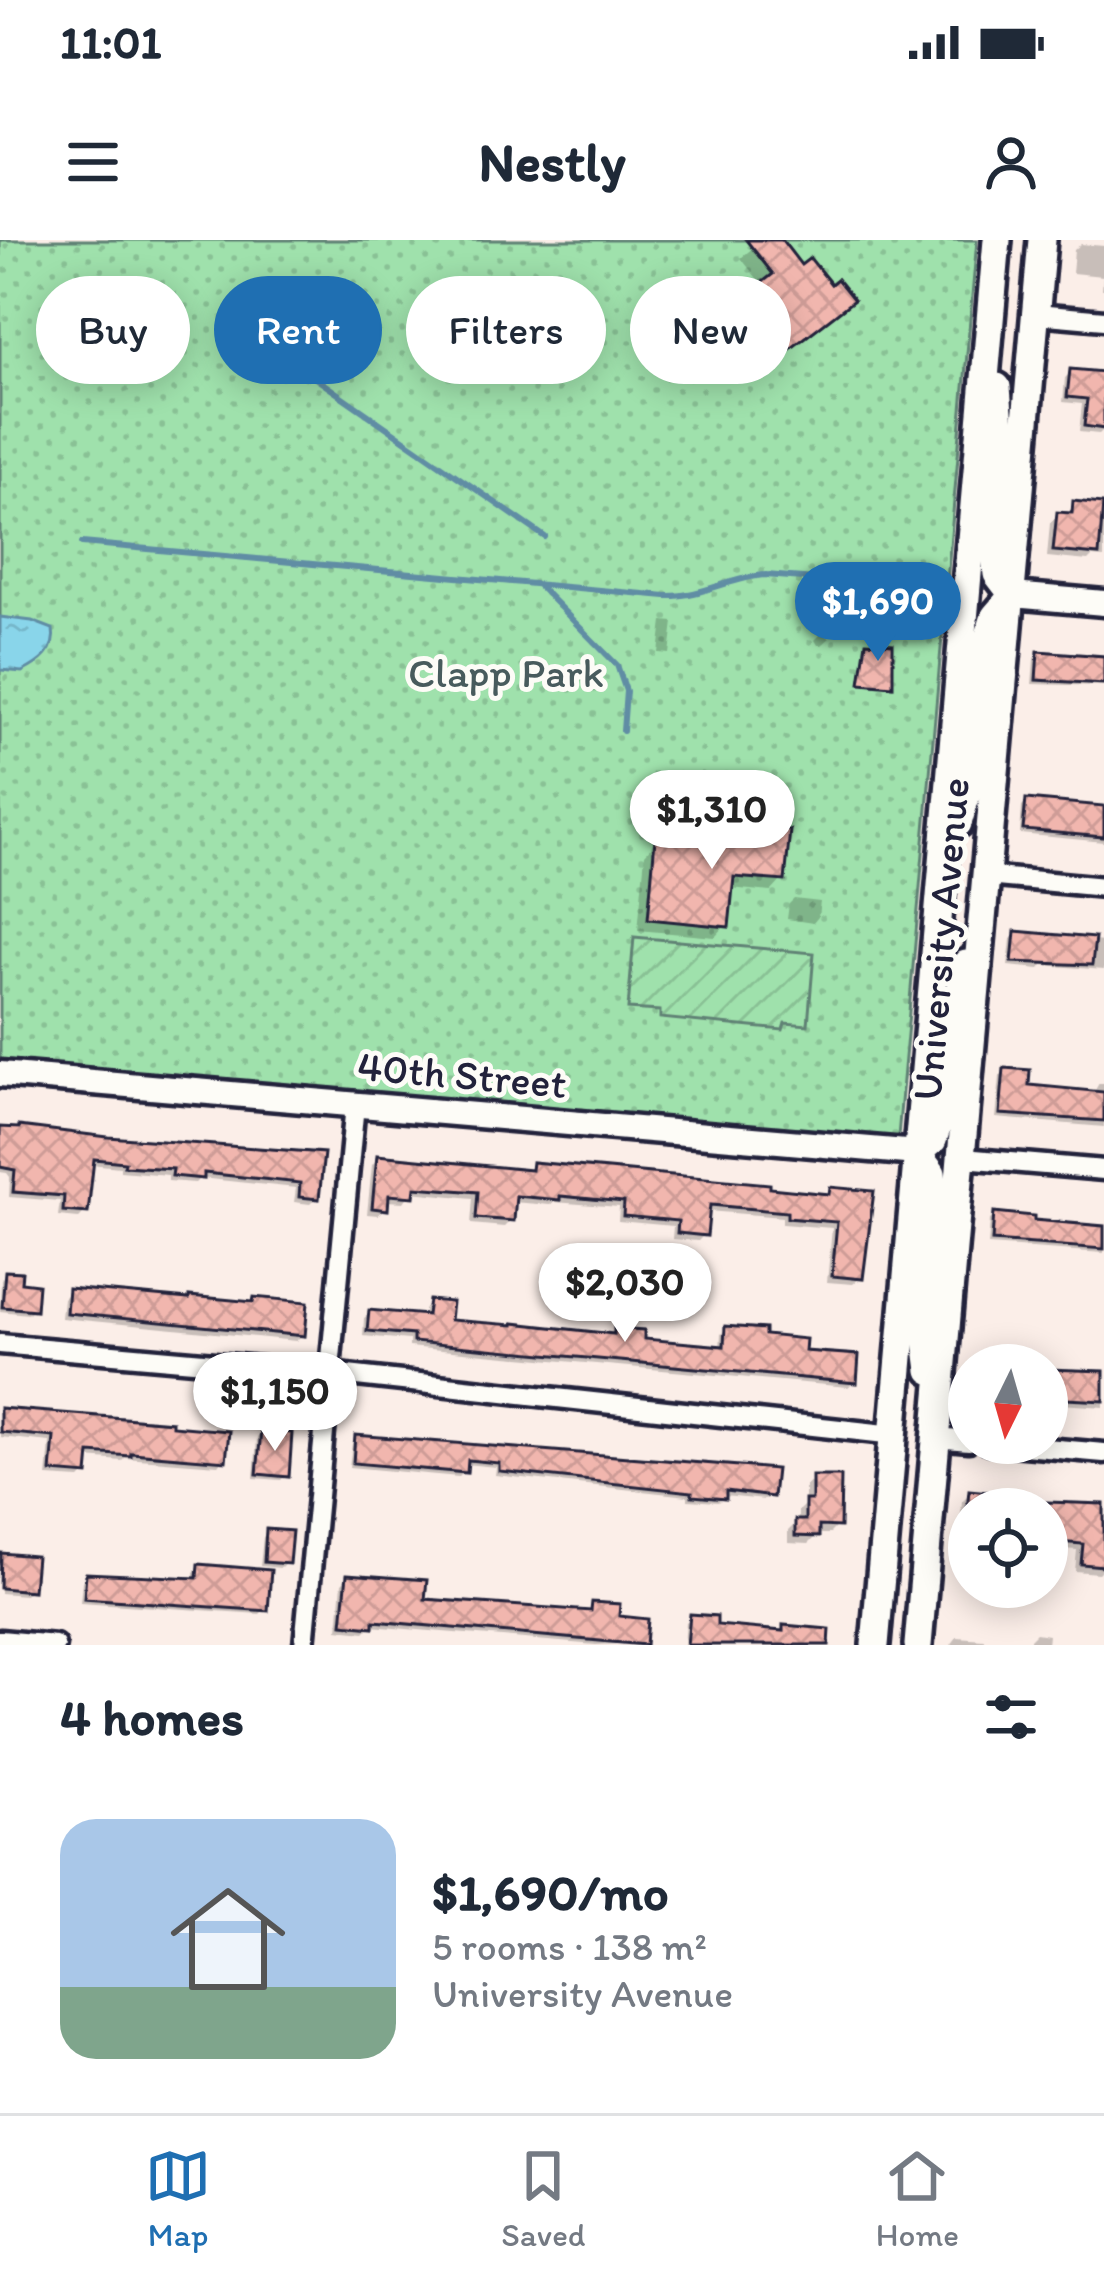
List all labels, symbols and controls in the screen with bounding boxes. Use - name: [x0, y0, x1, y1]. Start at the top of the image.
- text: 11:01: [60, 15, 161, 69]
- icon: menu: [60, 129, 126, 195]
- icon: person: [978, 129, 1044, 195]
- text: Nestly: [478, 130, 626, 195]
- chip: Buy: [36, 276, 190, 384]
- chip: Rent: [214, 276, 382, 384]
- chip: Filters: [406, 276, 606, 384]
- chip: New: [630, 276, 791, 384]
- pin: $1,690: [780, 562, 976, 664]
- text: $1,690: [822, 577, 934, 624]
- park label: Clapp Park: [408, 647, 604, 698]
- pin: $1,310: [614, 770, 810, 872]
- street label: University Avenue: [901, 775, 980, 1103]
- text: $1,310: [657, 785, 767, 832]
- street label: 40th Street: [355, 1040, 569, 1109]
- pin: $2,030: [527, 1243, 723, 1345]
- text: $2,030: [566, 1258, 684, 1305]
- north arrow: [948, 1344, 1068, 1464]
- map controls: [948, 1344, 1068, 1608]
- pin: $1,150: [177, 1352, 373, 1454]
- text: $1,150: [220, 1367, 330, 1414]
- button: locate: [948, 1488, 1068, 1608]
- icon: filters: [978, 1684, 1044, 1750]
- text: 4 homes: [60, 1687, 244, 1748]
- text: $1,690/mo: [432, 1862, 669, 1923]
- icon: home: [156, 1867, 300, 2011]
- text: 5 rooms · 138 m²: [432, 1923, 707, 1970]
- text: University Avenue: [432, 1970, 733, 2017]
- tab: Map: [145, 2143, 211, 2254]
- tab: Saved: [501, 2143, 585, 2254]
- tab: Home: [876, 2143, 959, 2254]

